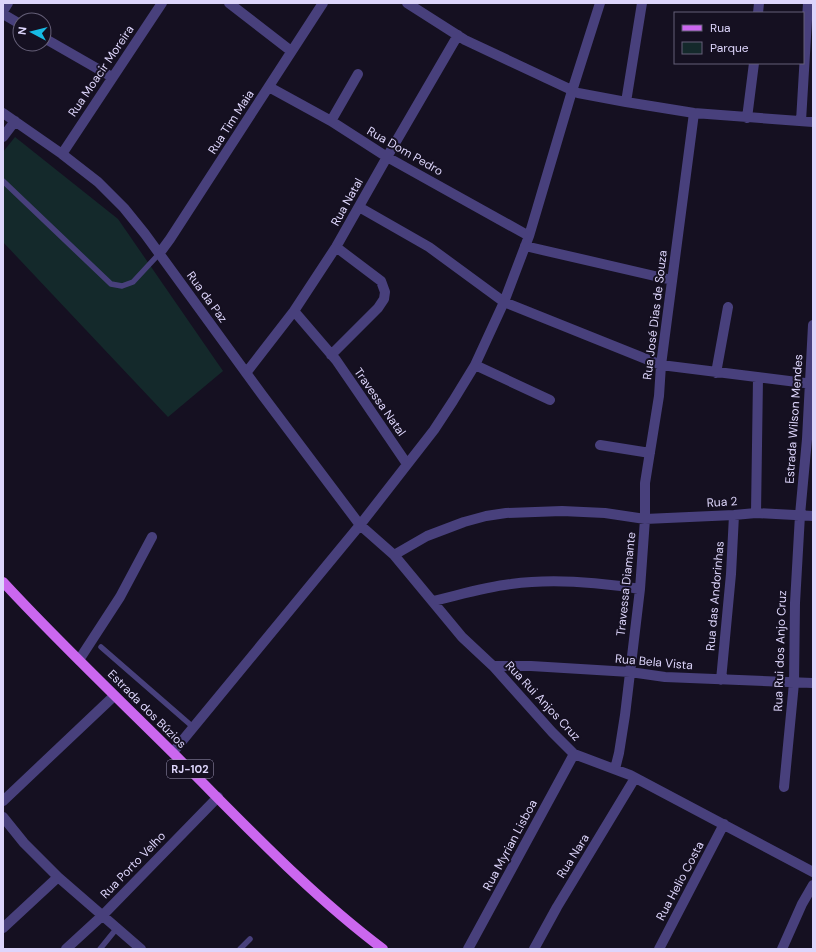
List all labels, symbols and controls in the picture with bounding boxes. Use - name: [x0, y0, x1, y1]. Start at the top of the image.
- north arrow: [12, 12, 52, 52]
- legend: [674, 12, 804, 64]
- text: Rua: [710, 20, 731, 36]
- street label: Rua Moacir Moreira: [64, 22, 138, 120]
- text: N: [15, 26, 30, 36]
- text: Parque: [710, 40, 749, 56]
- street label: Rua Tim Maia: [204, 87, 258, 157]
- street label: Rua Dom Pedro: [364, 123, 446, 179]
- street label: Rua Natal: [327, 175, 367, 229]
- street label: Rua José Dias de Souza: [639, 249, 671, 381]
- street label: Rua da Paz: [183, 268, 231, 326]
- street label: Estrada Wilson Mendes: [781, 354, 807, 484]
- street label: Travessa Natal: [351, 365, 409, 439]
- street label: Rua 2: [706, 493, 738, 511]
- street label: Travessa Diamante: [613, 531, 639, 637]
- street label: Rua das Andorinhas: [702, 540, 728, 652]
- street label: Rua Rui dos Anjo Cruz: [770, 590, 790, 712]
- street label: Rua Bela Vista: [614, 651, 694, 673]
- street label: Rua Rui Anjos Cruz: [502, 658, 584, 744]
- street label: Estrada dos Búzios: [104, 666, 190, 752]
- road number: RJ-102: [167, 760, 213, 778]
- street label: Rua Myrian Lisboa: [479, 797, 541, 893]
- street label: Rua Porto Velho: [97, 828, 169, 902]
- street label: Rua Nara: [553, 831, 593, 881]
- street label: Rua Helio Costa: [652, 839, 708, 923]

